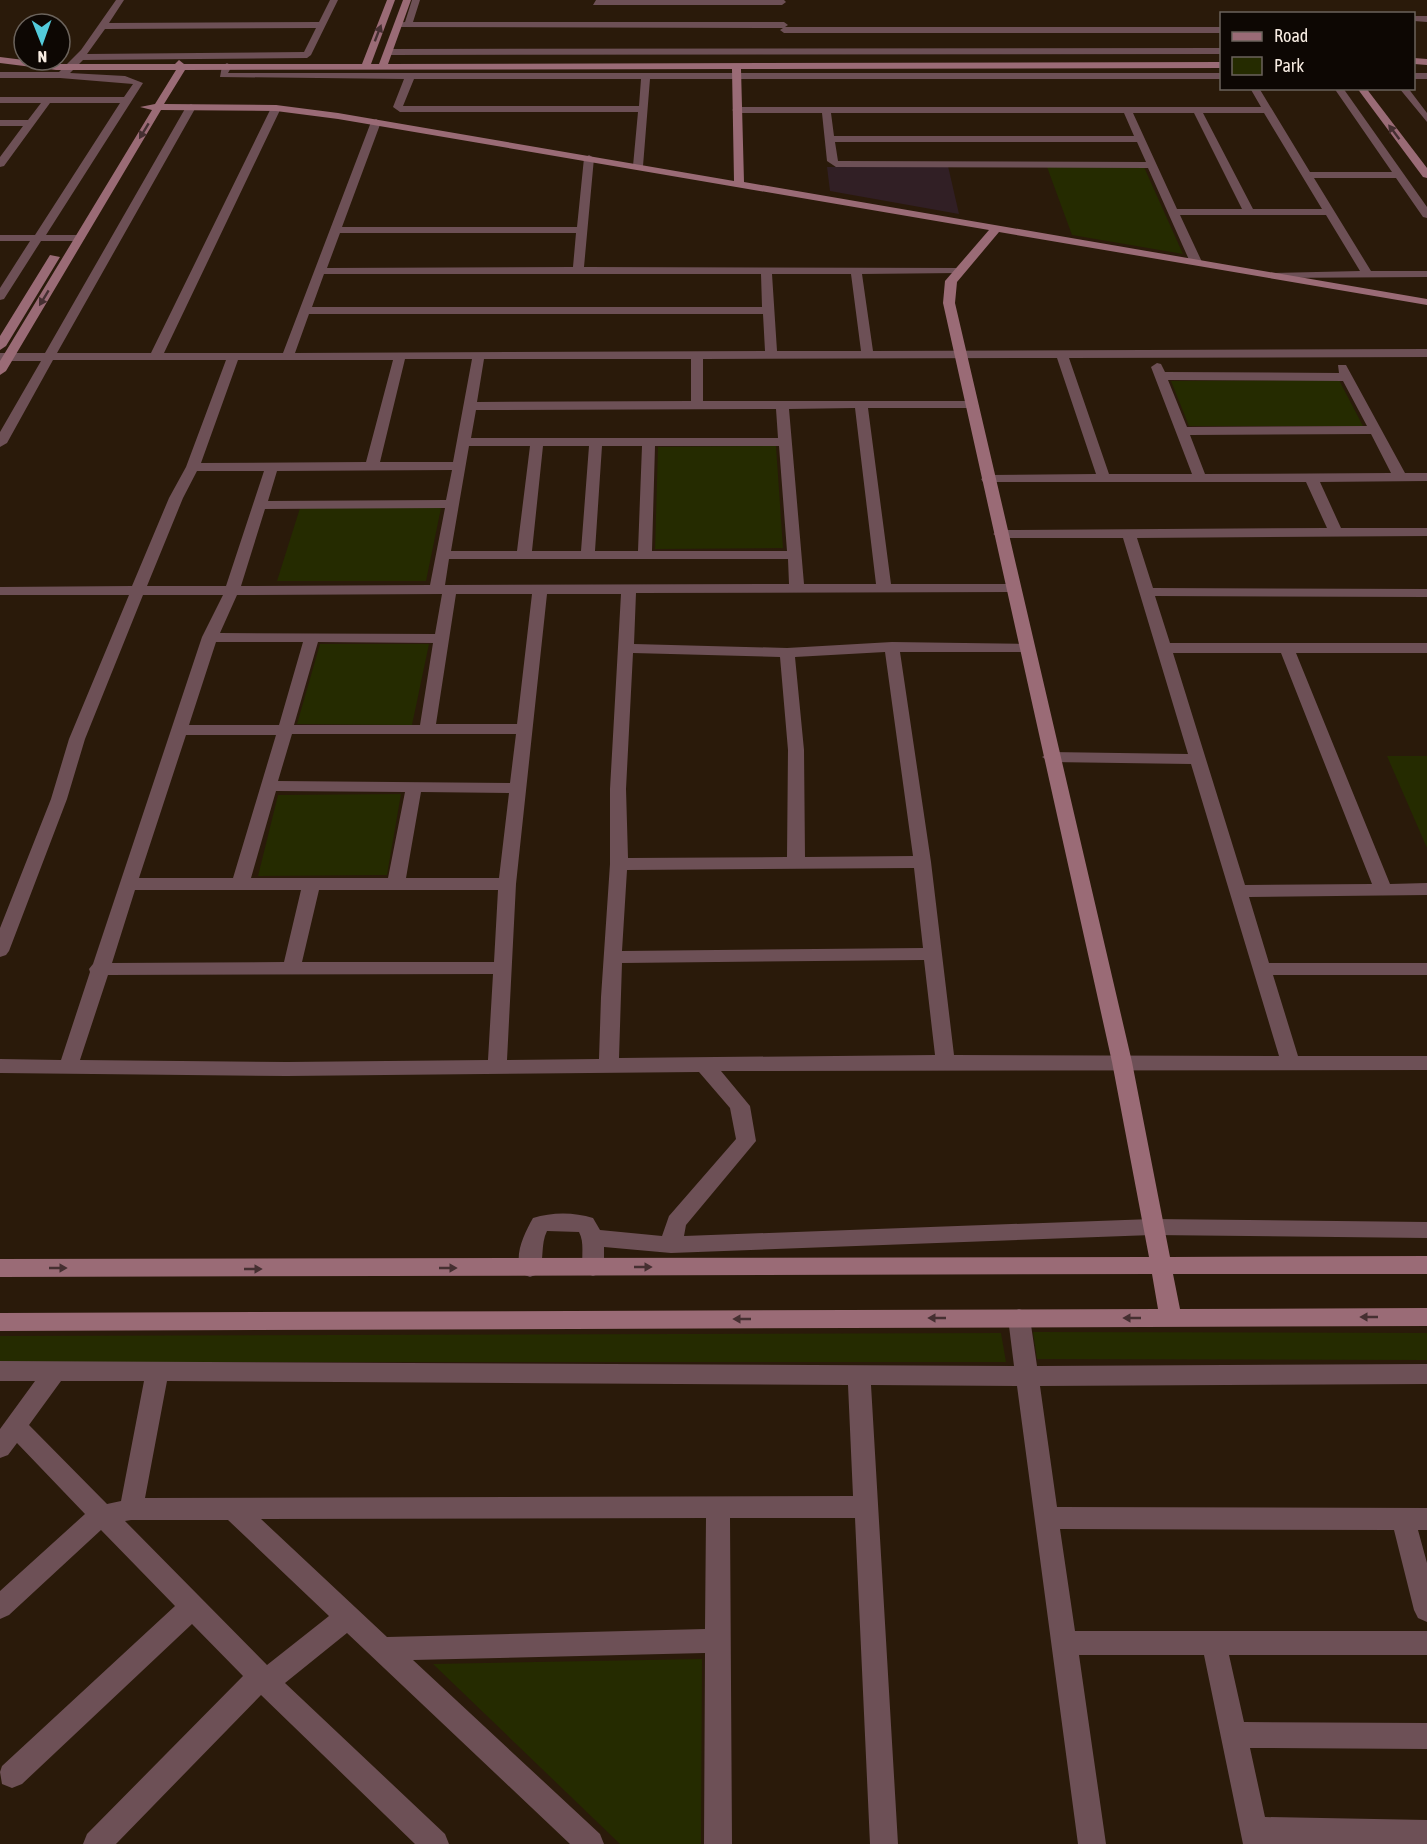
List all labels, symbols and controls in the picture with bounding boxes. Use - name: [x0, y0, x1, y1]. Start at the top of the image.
- north arrow: [12, 12, 72, 72]
- legend: [1220, 12, 1415, 90]
- one-way arrow: [374, 24, 383, 42]
- text: Road: [1274, 25, 1308, 46]
- text: N: [37, 48, 47, 66]
- text: Park: [1274, 55, 1304, 76]
- one-way arrow: [139, 123, 149, 140]
- one-way arrow: [1389, 124, 1401, 139]
- one-way arrow: [38, 290, 49, 306]
- one-way arrow: [634, 1262, 653, 1272]
- one-way arrow: [49, 1263, 68, 1273]
- one-way arrow: [439, 1263, 458, 1273]
- one-way arrow: [244, 1264, 263, 1274]
- one-way arrow: [1359, 1312, 1378, 1322]
- one-way arrow: [927, 1313, 946, 1323]
- one-way arrow: [1122, 1313, 1141, 1323]
- one-way arrow: [732, 1314, 751, 1324]

